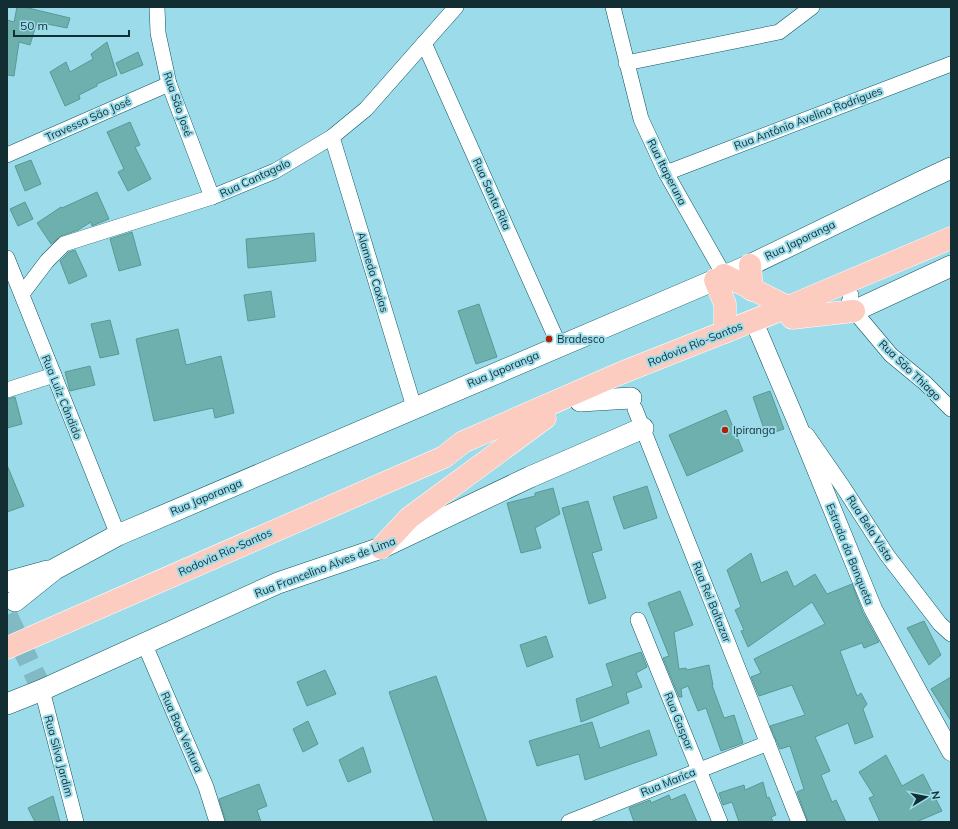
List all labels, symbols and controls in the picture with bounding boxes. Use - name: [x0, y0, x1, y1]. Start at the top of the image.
- scale bar: [14, 12, 129, 38]
- text: 50 m: [20, 18, 48, 33]
- street label: Rua São José: [160, 70, 196, 138]
- street label: Rua Antônio Avelino Rodrigues: [732, 83, 884, 153]
- street label: Travessa São José: [43, 94, 133, 144]
- street label: Rua Itaperuna: [644, 136, 690, 208]
- street label: Rua Cantagalo: [217, 156, 293, 200]
- street label: Rua Santa Rita: [470, 156, 514, 232]
- street label: Rua Japoranga: [762, 217, 838, 263]
- street label: Alameda Caxias: [354, 230, 392, 314]
- street label: Rodovia Rio-Santos: [646, 319, 744, 369]
- place label: Bradesco: [557, 332, 605, 346]
- marker: Bradesco: [544, 334, 554, 344]
- street label: Rua São Thiago: [876, 337, 944, 403]
- street label: Rua Japoranga: [465, 348, 541, 390]
- street label: Rua Luiz Cândido: [39, 353, 85, 441]
- place label: Ipiranga: [733, 423, 775, 437]
- marker: Ipiranga: [720, 425, 730, 435]
- street label: Rua Japoranga: [168, 476, 244, 518]
- street label: Rua Bela Vista: [844, 493, 896, 563]
- street label: Estrada da Banqueta: [823, 501, 877, 607]
- street label: Rodovia Rio-Santos: [176, 525, 274, 579]
- street label: Rua Francelino Alves de Lima: [253, 534, 397, 600]
- street label: Rua Rei Baltazar: [689, 560, 735, 644]
- street label: Rua Boa Ventura: [158, 689, 206, 775]
- street label: Rua Gaspar: [661, 690, 697, 752]
- street label: Rua Silva Jardim: [41, 714, 77, 798]
- street label: Rua Marica: [638, 765, 698, 799]
- north arrow: [906, 777, 946, 817]
- text: N: [928, 790, 943, 801]

